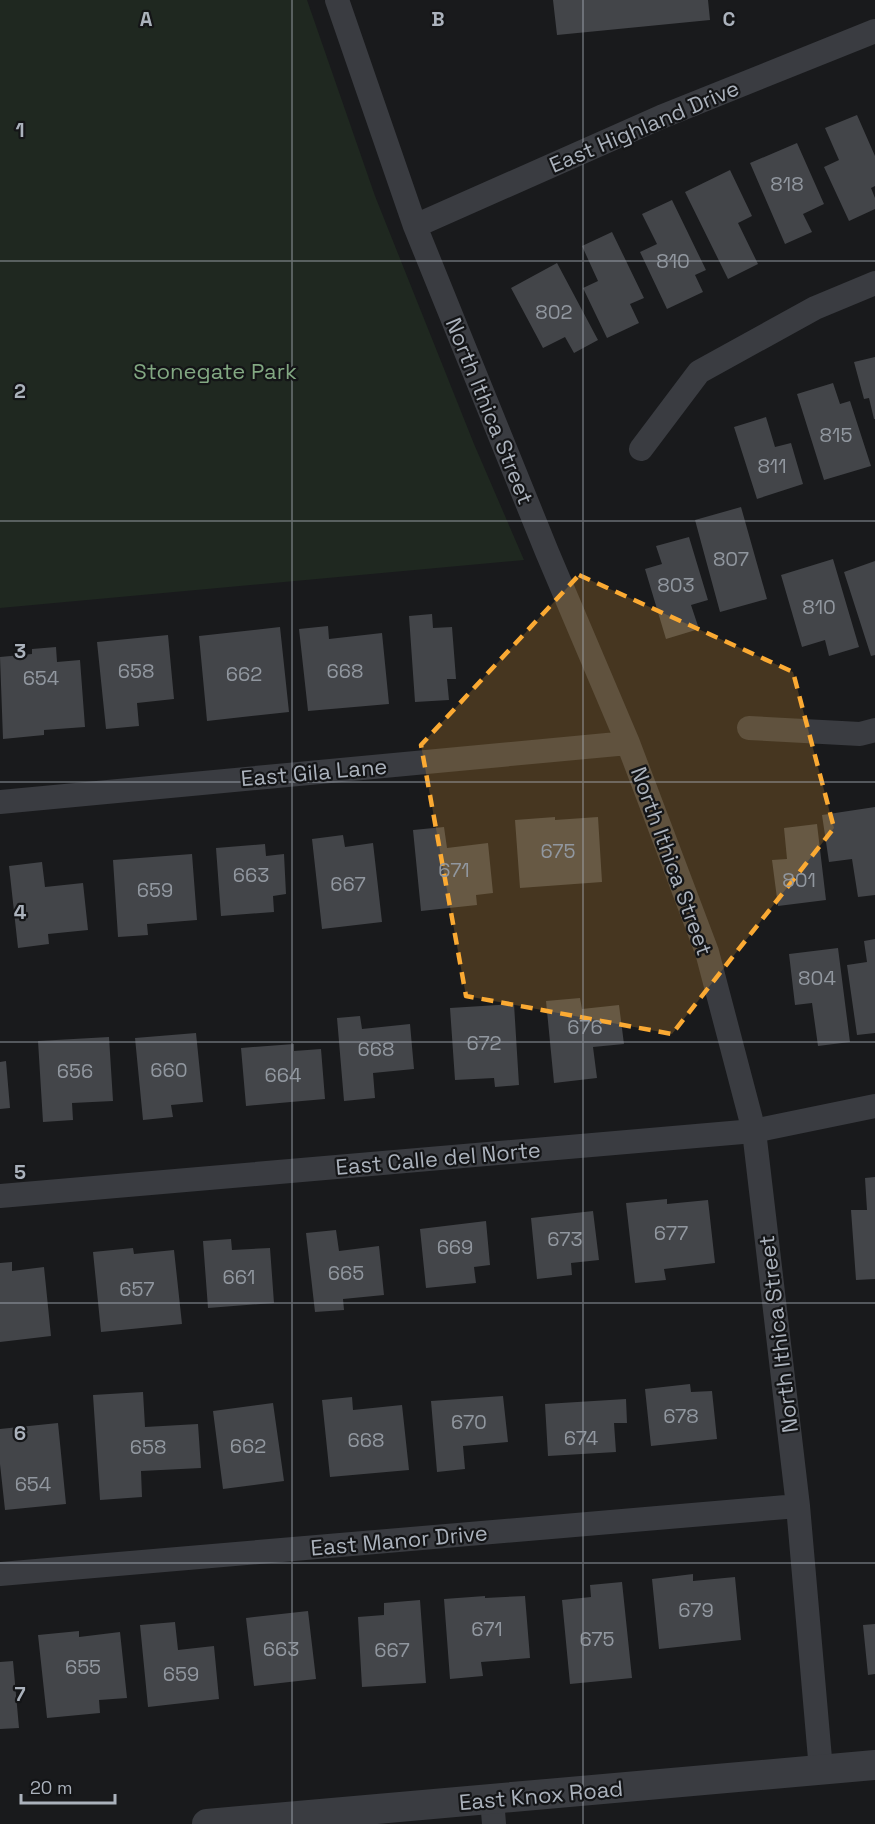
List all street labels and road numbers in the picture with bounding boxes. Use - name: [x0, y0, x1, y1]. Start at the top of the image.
- street label: East Highland Drive: [545, 73, 743, 179]
- street label: North Ithica Street: [440, 314, 540, 508]
- street label: East Gila Lane: [240, 752, 388, 792]
- street label: North Ithica Street: [625, 763, 719, 959]
- street label: East Calle del Norte: [334, 1135, 542, 1181]
- street label: North Ithica Street: [752, 1234, 804, 1434]
- street label: East Manor Drive: [309, 1518, 489, 1562]
- street label: East Knox Road: [458, 1774, 624, 1816]

